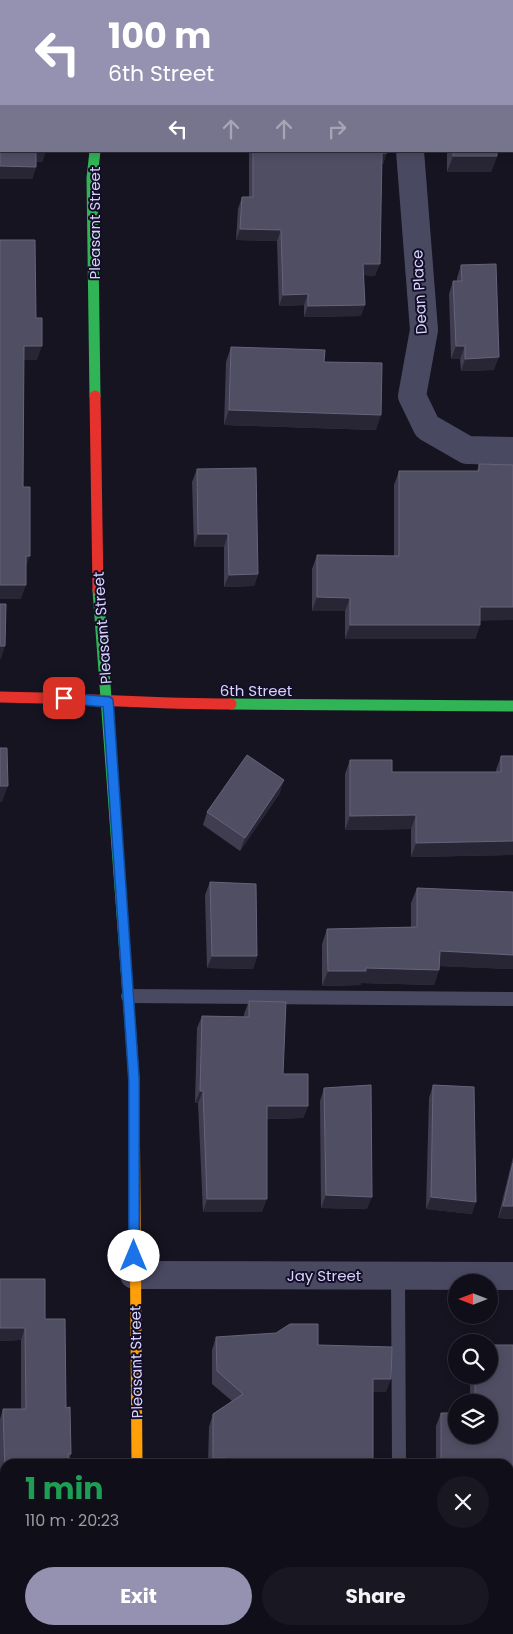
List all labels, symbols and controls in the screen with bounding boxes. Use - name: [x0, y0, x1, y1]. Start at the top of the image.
- text: 100 m: [108, 11, 211, 60]
- icon: left: [25, 20, 90, 85]
- text: 6th Street: [108, 58, 214, 89]
- icon: left: [164, 115, 192, 143]
- icon: ahead: [217, 115, 245, 143]
- icon: ahead: [270, 115, 298, 143]
- icon: right: [323, 115, 351, 143]
- street label: Pleasant Street: [84, 167, 105, 279]
- street label: Dean Place: [406, 249, 432, 335]
- street label: Pleasant Street: [88, 571, 116, 685]
- pin: [43, 677, 85, 719]
- street label: 6th Street: [220, 680, 292, 701]
- icon: arrive: [50, 684, 78, 712]
- position arrow: [107, 1229, 159, 1281]
- street label: Jay Street: [287, 1265, 361, 1286]
- north arrow: [448, 1274, 498, 1324]
- map controls: [448, 1274, 498, 1444]
- street label: Pleasant Street: [125, 1305, 147, 1419]
- button: search: [448, 1334, 498, 1384]
- button: layers: [448, 1394, 498, 1444]
- text: 1 min: [25, 1467, 103, 1510]
- button: close: [437, 1476, 489, 1528]
- text: 110 m · 20:23: [25, 1509, 119, 1532]
- button: Exit: [25, 1567, 252, 1625]
- button: Share: [262, 1567, 489, 1625]

